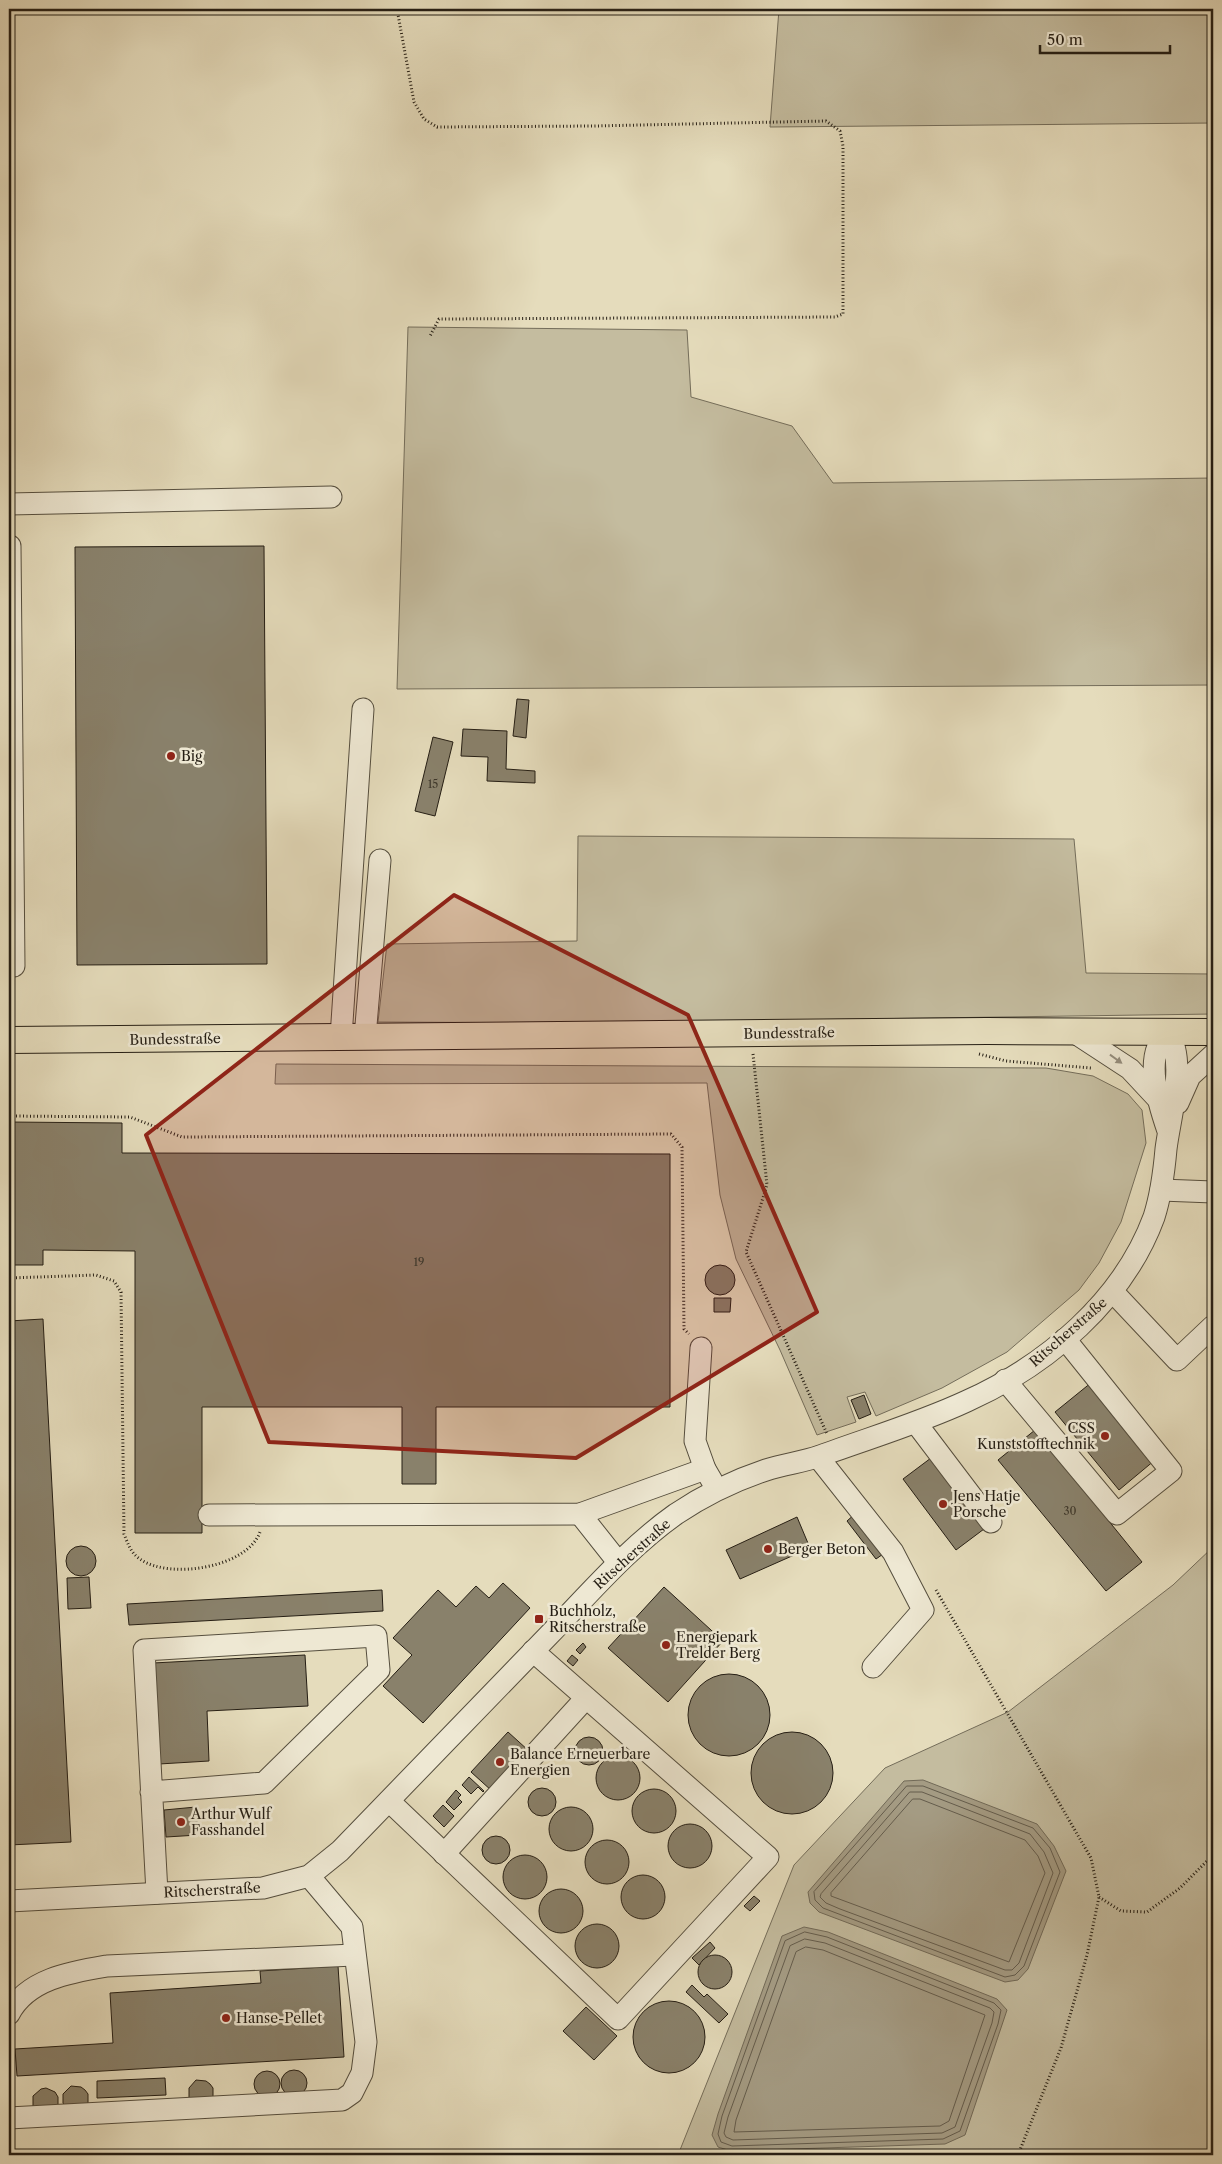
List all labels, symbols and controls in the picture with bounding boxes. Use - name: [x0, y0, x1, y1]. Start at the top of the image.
- scale bar: [1040, 22, 1170, 54]
- text: 50 m: [1047, 30, 1083, 49]
- place label: Big: [181, 747, 203, 765]
- marker: Big: [165, 750, 177, 762]
- house number: 15: [428, 777, 438, 791]
- street label: Bundesstraße: [743, 1023, 835, 1043]
- street label: Bundesstraße: [129, 1029, 221, 1049]
- one-way arrow: [1109, 1054, 1123, 1064]
- house number: 19: [413, 1255, 425, 1269]
- street label: Ritscherstraße: [1025, 1293, 1111, 1371]
- place label: CSS Kunststofftechnik: [977, 1419, 1096, 1453]
- marker: CSS Kunststofftechnik: [1099, 1430, 1111, 1442]
- place label: Jens Hatje Porsche: [951, 1487, 1020, 1521]
- marker: Jens Hatje Porsche: [937, 1498, 949, 1510]
- house number: 30: [1063, 1504, 1077, 1518]
- street label: Ritscherstraße: [590, 1515, 674, 1593]
- place label: Berger Beton: [778, 1540, 866, 1558]
- marker: Berger Beton: [762, 1543, 774, 1555]
- place label: Buchholz, Ritscherstraße: [549, 1602, 646, 1636]
- marker: Buchholz, Ritscherstraße: [533, 1613, 545, 1625]
- place label: Energiepark Trelder Berg: [676, 1628, 761, 1662]
- marker: Energiepark Trelder Berg: [660, 1639, 672, 1651]
- place label: Balance Erneuerbare Energien: [510, 1745, 650, 1779]
- marker: Balance Erneuerbare Energien: [494, 1756, 506, 1768]
- place label: Arthur Wulf Fasshandel: [190, 1805, 273, 1839]
- marker: Arthur Wulf Fasshandel: [175, 1816, 187, 1828]
- street label: Ritscherstraße: [163, 1878, 261, 1902]
- place label: Hanse-Pellet: [236, 2009, 322, 2027]
- marker: Hanse-Pellet: [220, 2012, 232, 2024]

